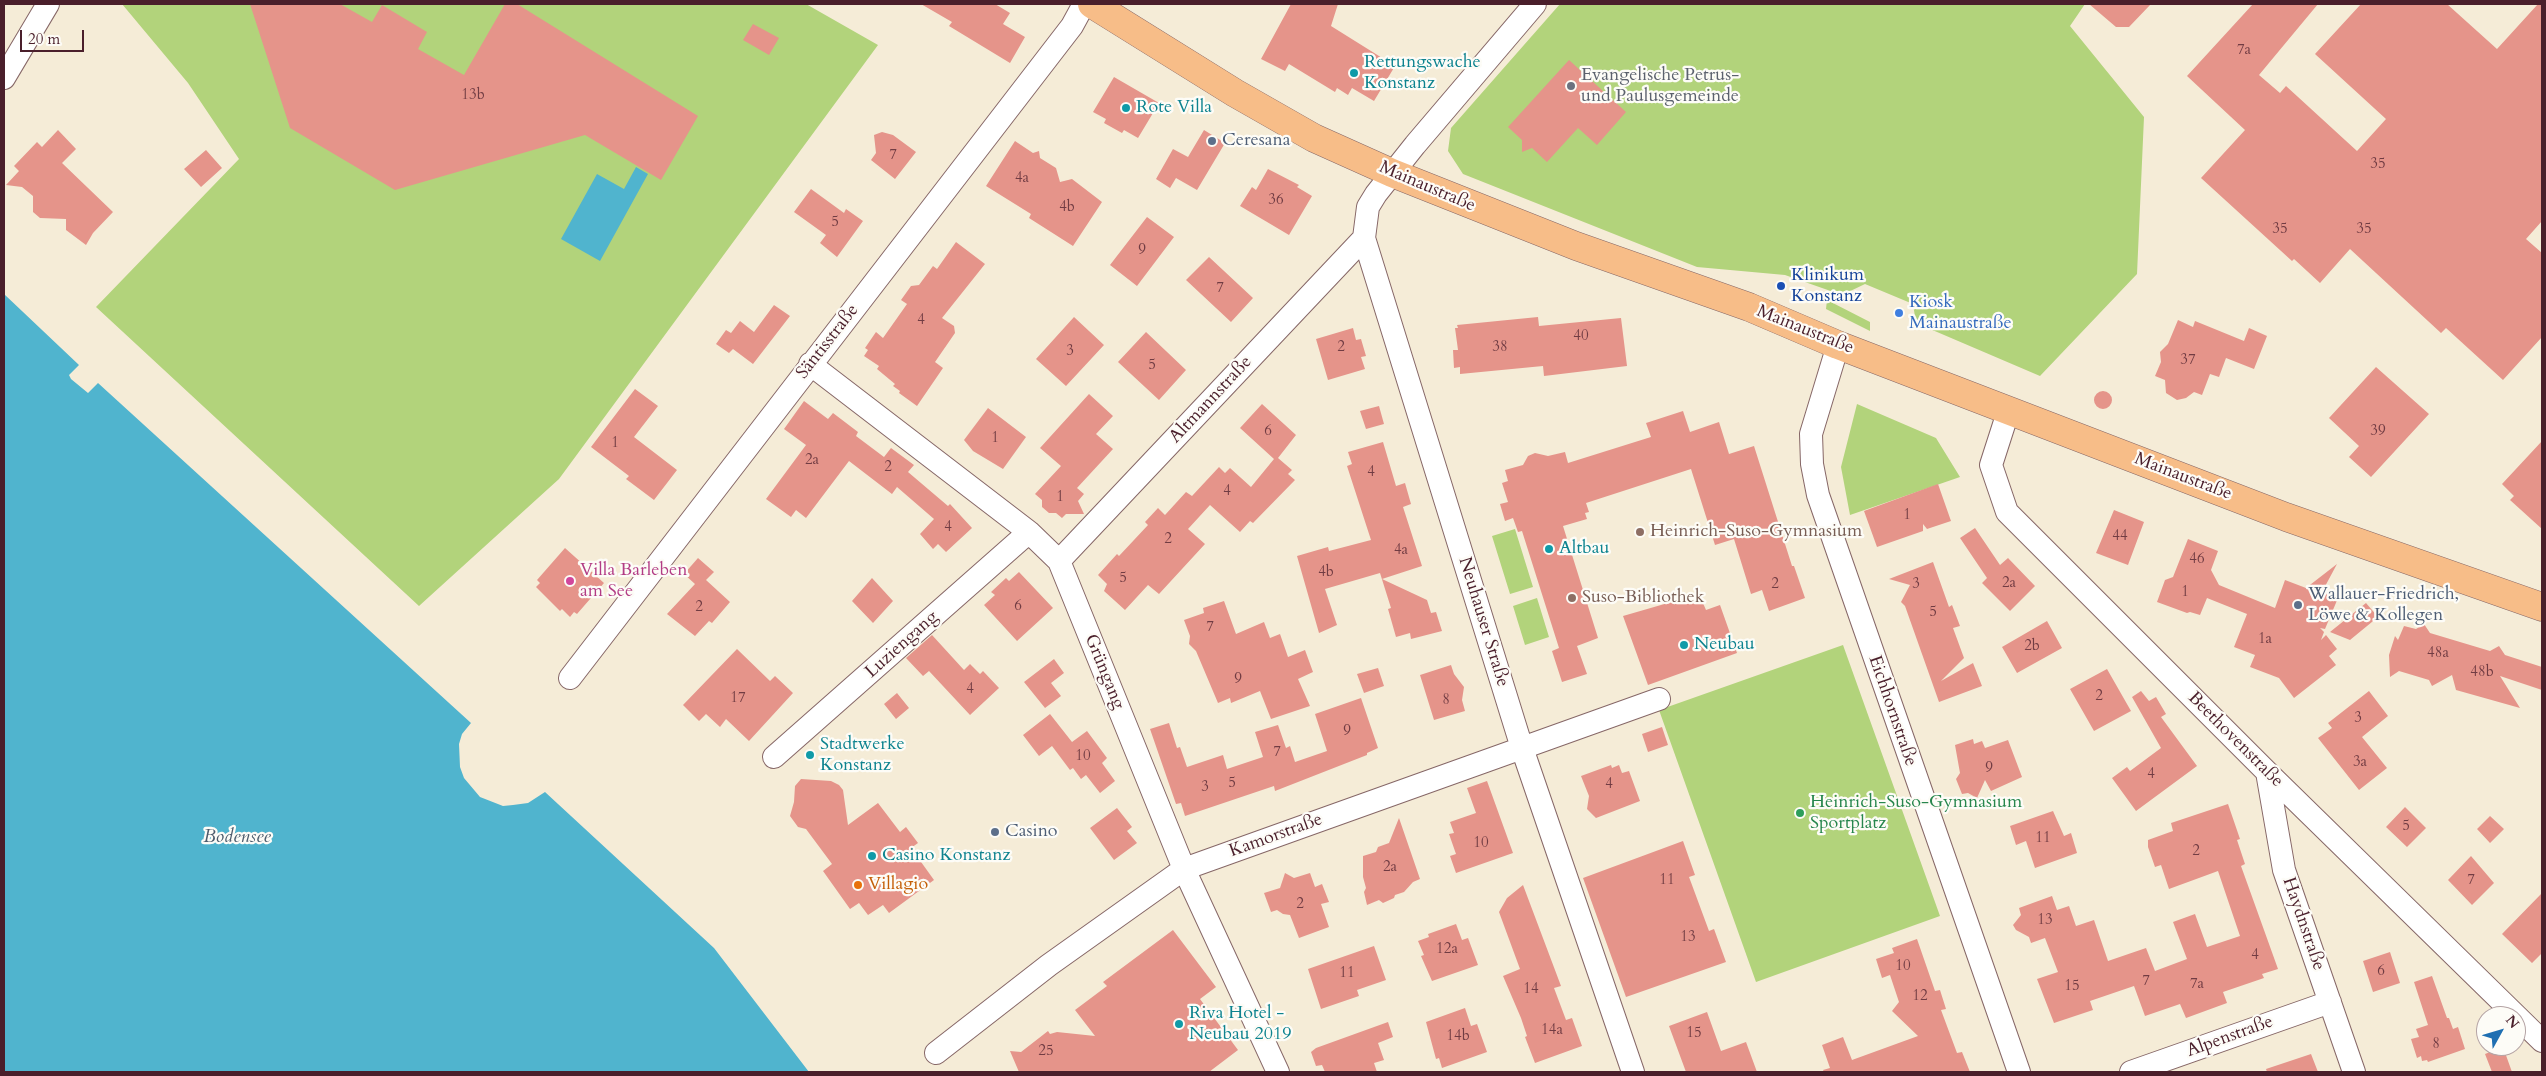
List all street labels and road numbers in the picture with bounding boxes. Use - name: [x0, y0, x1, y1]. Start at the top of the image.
- street label: Mainaustraße: [1376, 157, 1478, 217]
- street label: Säntisstraße: [792, 300, 864, 384]
- street label: Mainaustraße: [1753, 301, 1857, 359]
- street label: Altmannstraße: [1165, 352, 1257, 448]
- street label: Mainaustraße: [2131, 449, 2235, 505]
- street label: Neuhauser Straße: [1453, 555, 1513, 689]
- street label: Luziengang: [861, 607, 943, 683]
- street label: Grüngang: [1079, 631, 1129, 713]
- street label: Eichhornstraße: [1863, 653, 1921, 769]
- street label: Beethovenstraße: [2183, 688, 2287, 792]
- street label: Kamorstraße: [1226, 809, 1326, 863]
- street label: Haydnstraße: [2277, 875, 2329, 973]
- street label: Alpenstraße: [2184, 1011, 2276, 1063]

